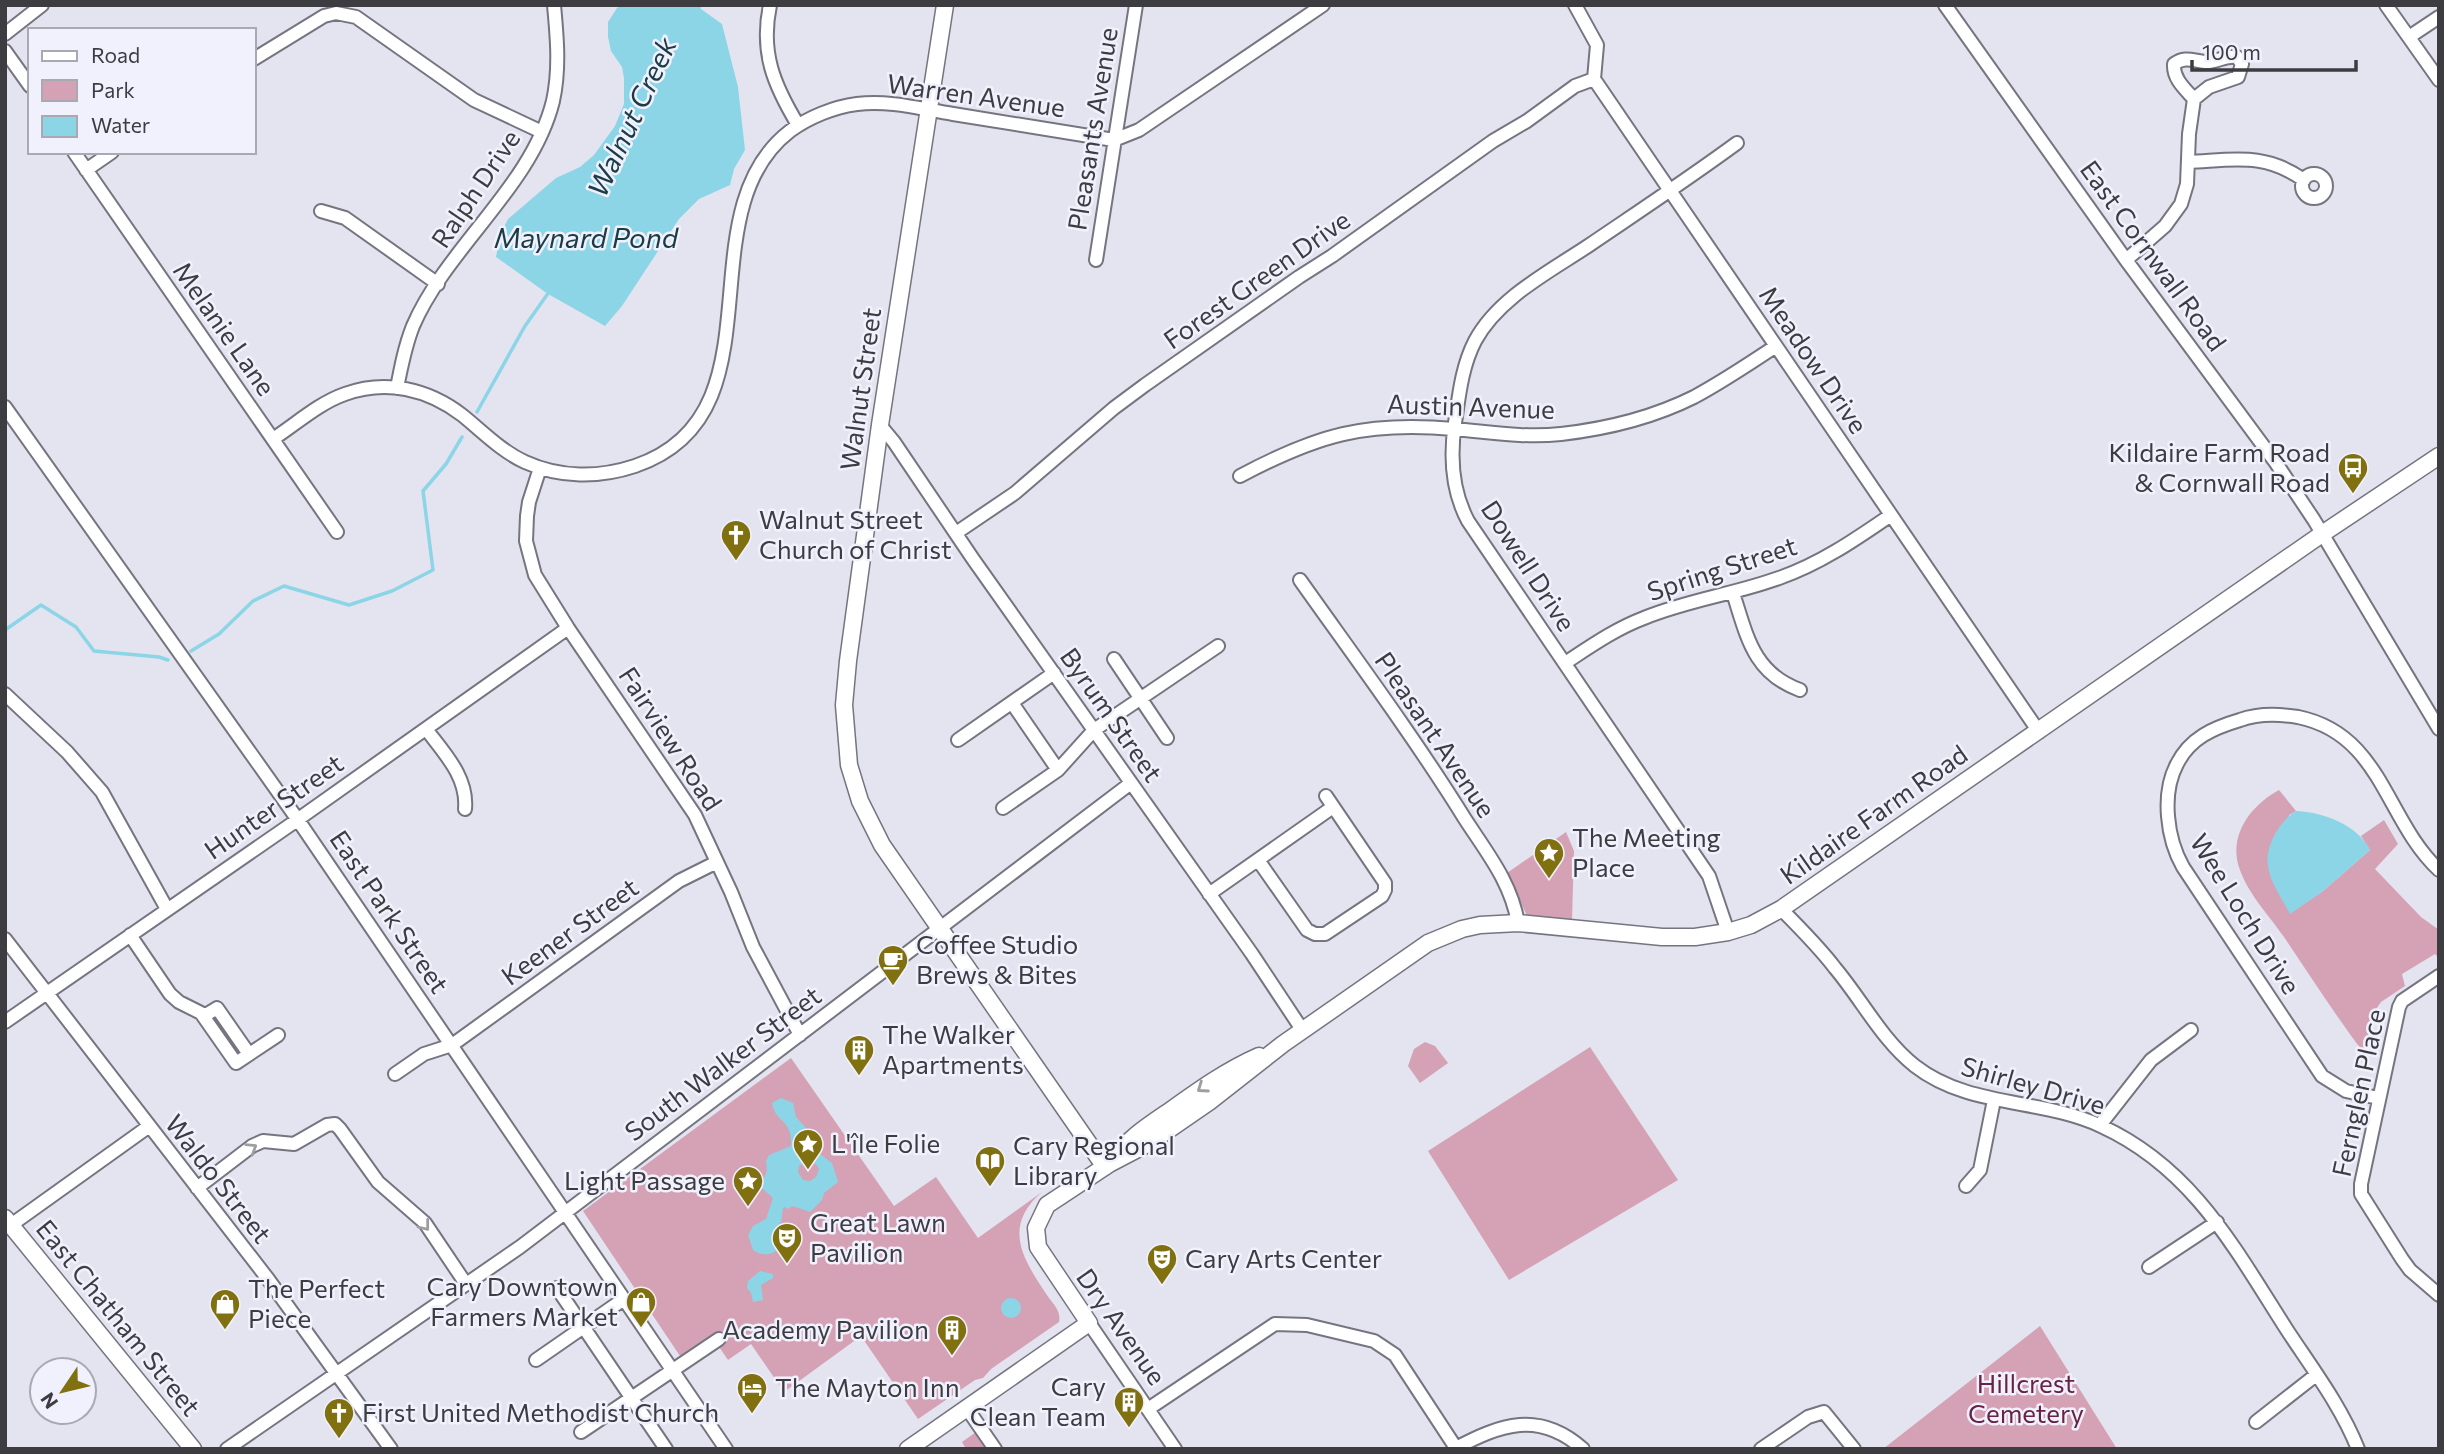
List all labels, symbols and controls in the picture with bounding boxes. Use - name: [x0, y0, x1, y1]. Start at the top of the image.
- street label: Pleasants Avenue: [1060, 25, 1123, 232]
- legend: [28, 28, 256, 154]
- scale bar: [2192, 28, 2356, 72]
- water label: Walnut Creek: [579, 31, 683, 202]
- text: 100 m: [2202, 39, 2261, 64]
- text: Road: [91, 42, 140, 67]
- street label: Warren Avenue: [885, 67, 1067, 122]
- text: Park: [91, 77, 135, 102]
- text: Water: [91, 112, 150, 137]
- street label: Ralph Drive: [424, 123, 526, 253]
- street label: East Cornwall Road: [2075, 154, 2234, 356]
- street label: Forest Green Drive: [1157, 203, 1355, 355]
- water label: Maynard Pond: [494, 220, 680, 254]
- street label: Melanie Lane: [168, 255, 283, 401]
- street label: Meadow Drive: [1754, 280, 1875, 439]
- street label: Walnut Street: [833, 305, 886, 472]
- street label: Austin Avenue: [1387, 387, 1555, 424]
- place label: Kildaire Farm Road & Cornwall Road: [2109, 436, 2330, 497]
- bus stop icon: Kildaire Farm Road & Cornwall Road: [2336, 451, 2370, 495]
- street label: Dowell Drive: [1476, 494, 1583, 636]
- place label: Walnut Street Church of Christ: [759, 503, 952, 564]
- church icon: Walnut Street Church of Christ: [719, 518, 753, 562]
- street label: Spring Street: [1643, 529, 1800, 606]
- street label: Byrum Street: [1055, 641, 1170, 787]
- street label: Pleasant Avenue: [1369, 646, 1503, 823]
- street label: Fairview Road: [613, 661, 729, 816]
- street label: Kildaire Farm Road: [1774, 738, 1973, 890]
- street label: Hunter Street: [198, 747, 348, 865]
- place label: The Meeting Place: [1572, 821, 1721, 882]
- street label: East Park Street: [324, 824, 456, 998]
- street label: Wee Loch Drive: [2185, 827, 2308, 999]
- place icon: The Meeting Place: [1532, 836, 1566, 880]
- street label: Keener Street: [495, 871, 644, 991]
- place label: Coffee Studio Brews & Bites: [916, 928, 1078, 989]
- cafe icon: Coffee Studio Brews & Bites: [876, 943, 910, 987]
- street label: South Walker Street: [618, 979, 826, 1147]
- street label: Fernglen Place: [2325, 1006, 2390, 1179]
- place label: The Walker Apartments: [882, 1018, 1024, 1079]
- building icon: The Walker Apartments: [842, 1033, 876, 1077]
- street label: Shirley Drive: [1958, 1049, 2109, 1120]
- one-way arrow: [1197, 1080, 1210, 1092]
- street label: Waldo Street: [159, 1108, 279, 1248]
- place icon: L'île Folie: [791, 1127, 825, 1171]
- place label: L'île Folie: [831, 1127, 940, 1158]
- place label: Cary Regional Library: [1013, 1129, 1175, 1190]
- one-way arrow: [244, 1143, 257, 1156]
- library icon: Cary Regional Library: [973, 1144, 1007, 1188]
- place label: Light Passage: [564, 1164, 725, 1195]
- place icon: Light Passage: [731, 1164, 765, 1208]
- place label: Great Lawn Pavilion: [810, 1206, 946, 1267]
- street label: East Chatham Street: [31, 1213, 208, 1421]
- one-way arrow: [417, 1218, 430, 1230]
- theatre icon: Great Lawn Pavilion: [770, 1221, 804, 1265]
- theatre icon: Cary Arts Center: [1145, 1242, 1179, 1286]
- place label: Cary Arts Center: [1185, 1242, 1382, 1273]
- street label: Dry Avenue: [1071, 1262, 1174, 1390]
- place label: Cary Downtown Farmers Market: [427, 1270, 618, 1331]
- place label: The Perfect Piece: [248, 1272, 385, 1333]
- shop icon: Cary Downtown Farmers Market: [624, 1285, 658, 1329]
- shop icon: The Perfect Piece: [208, 1287, 242, 1331]
- place label: Academy Pavilion: [722, 1313, 929, 1344]
- building icon: Academy Pavilion: [935, 1313, 969, 1357]
- north arrow: [28, 1356, 98, 1426]
- park label: Hillcrest Cemetery: [1968, 1367, 2084, 1428]
- place label: Cary Clean Team: [970, 1370, 1106, 1431]
- hotel icon: The Mayton Inn: [735, 1371, 769, 1415]
- place label: The Mayton Inn: [775, 1371, 960, 1402]
- building icon: Cary Clean Team: [1112, 1385, 1146, 1429]
- text: N: [35, 1389, 62, 1413]
- church icon: First United Methodist Church: [322, 1396, 356, 1440]
- place label: First United Methodist Church: [362, 1396, 719, 1427]

